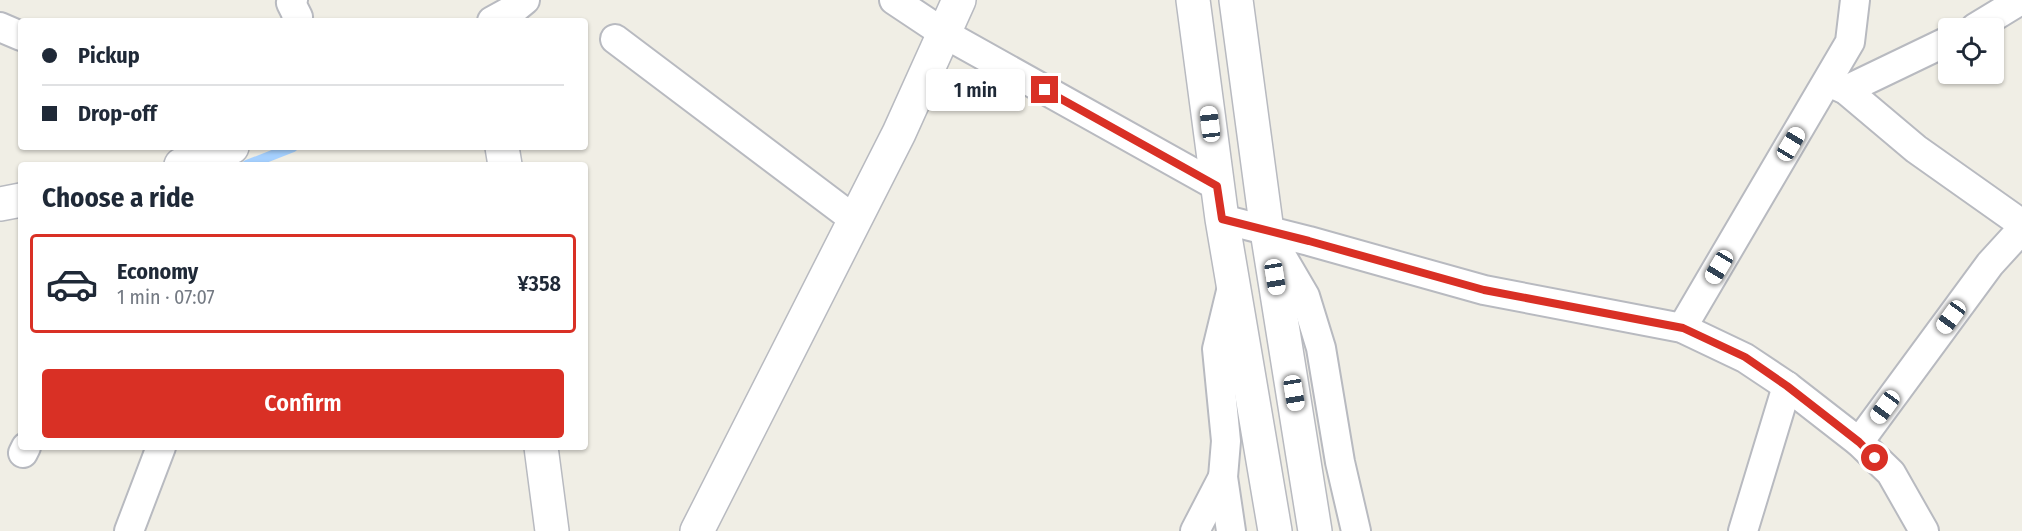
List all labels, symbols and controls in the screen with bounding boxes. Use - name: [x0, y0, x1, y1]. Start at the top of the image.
- map controls: [1938, 18, 2004, 84]
- button: locate: [1938, 18, 2004, 84]
- text: Pickup: [78, 42, 140, 69]
- callout: 1 min: [925, 69, 1024, 111]
- route end: [1031, 76, 1058, 103]
- text: 1 min: [954, 78, 997, 102]
- text: Drop-off: [78, 100, 157, 127]
- car: [1199, 105, 1221, 143]
- car: [1774, 124, 1808, 164]
- text: Choose a ride: [42, 182, 194, 214]
- car: [1702, 247, 1736, 287]
- icon: car: [45, 257, 99, 311]
- text: Economy: [117, 258, 198, 285]
- car: [1263, 258, 1287, 296]
- text: ¥358: [518, 270, 561, 297]
- text: 1 min · 07:07: [117, 285, 215, 309]
- car: [1933, 297, 1969, 337]
- button: Confirm: [42, 369, 564, 438]
- car: [1282, 374, 1306, 412]
- car: [1867, 387, 1903, 427]
- route start: [1861, 444, 1888, 471]

